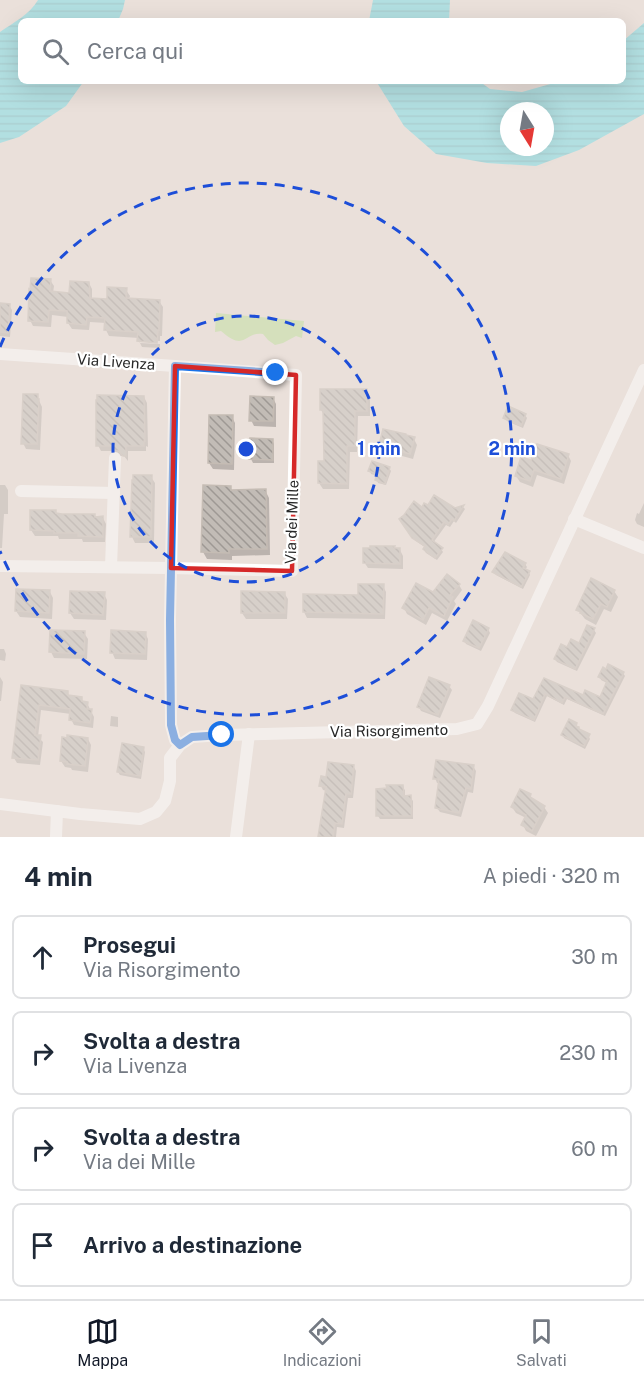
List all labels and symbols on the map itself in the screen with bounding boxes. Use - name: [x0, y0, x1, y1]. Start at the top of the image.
- north arrow: [500, 102, 554, 156]
- street label: Via Livenza: [76, 350, 156, 373]
- route end: [262, 359, 288, 385]
- text: 1 min: [357, 438, 401, 459]
- text: 2 min: [488, 438, 536, 459]
- centre of rings: [236, 439, 256, 459]
- street label: Via dei Mille: [282, 479, 301, 564]
- route start: [208, 721, 234, 747]
- street label: Via Risorgimento: [330, 721, 448, 740]

